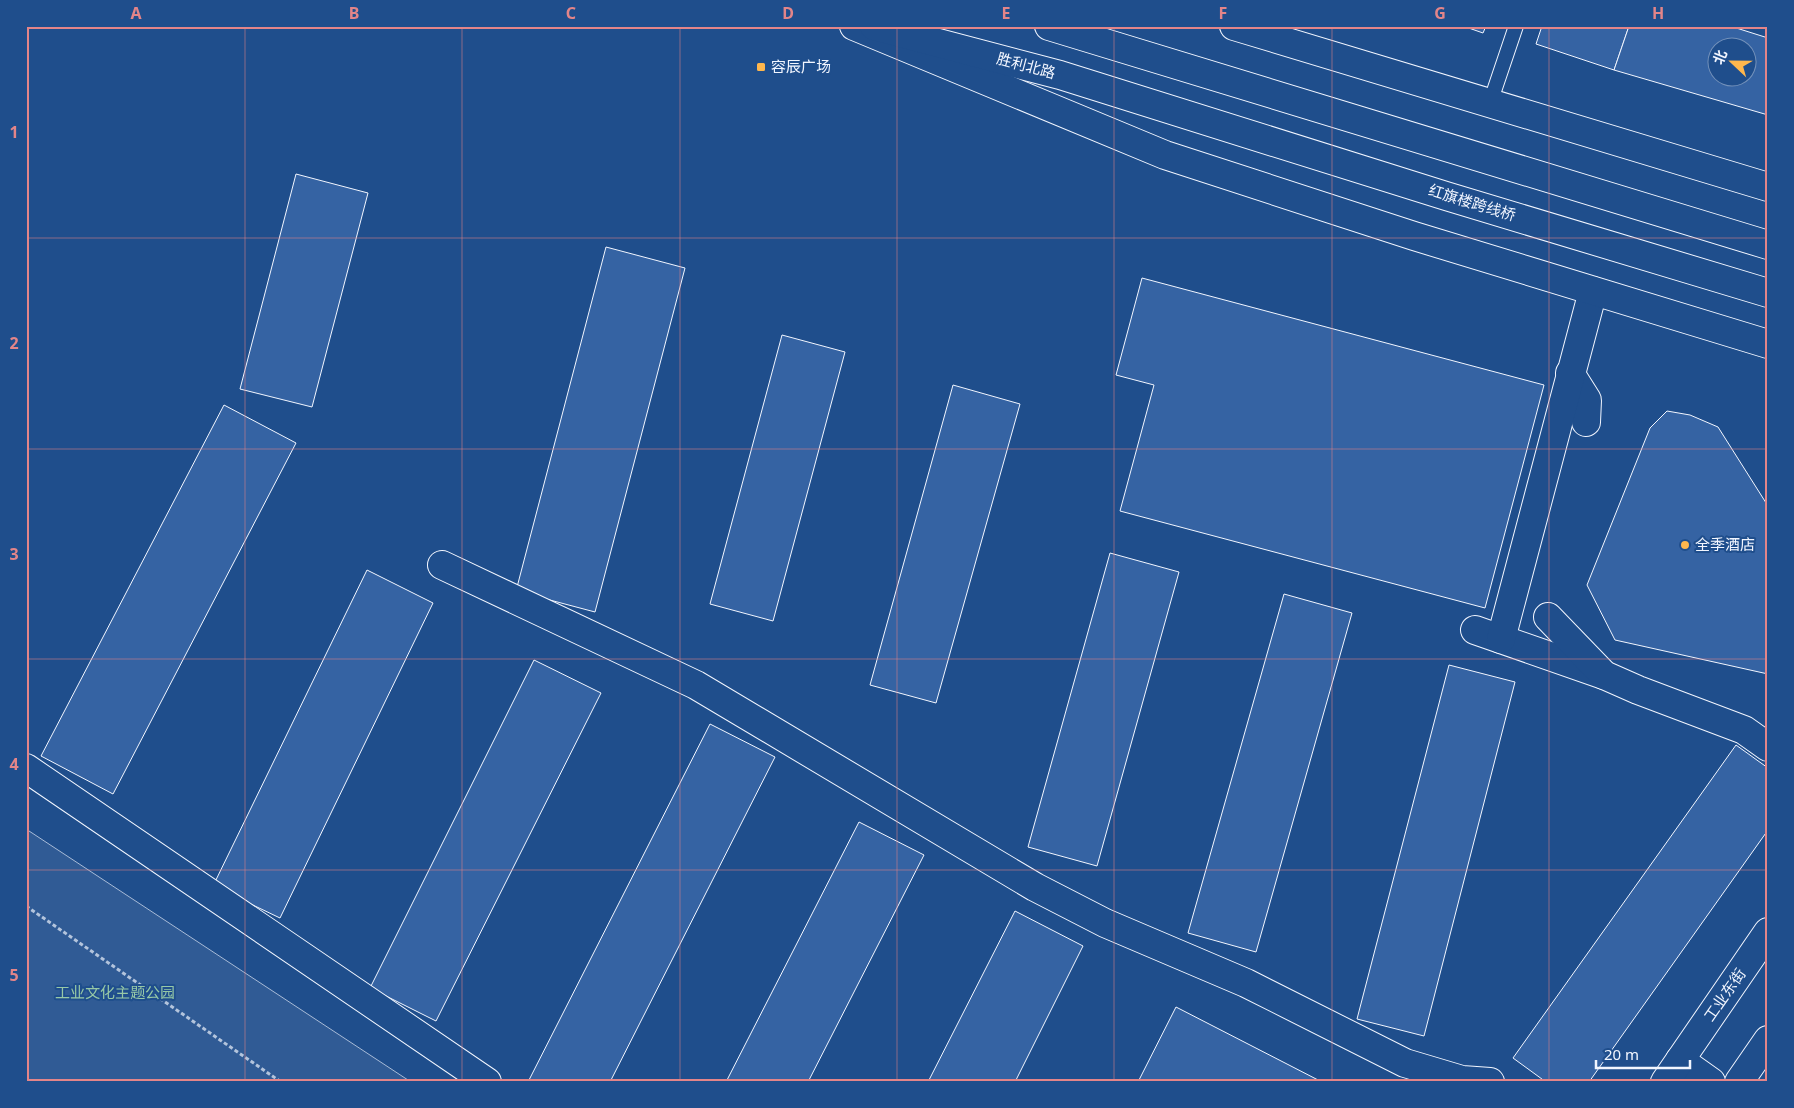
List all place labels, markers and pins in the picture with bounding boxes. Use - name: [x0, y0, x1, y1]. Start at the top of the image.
- place label: 容辰广场: [771, 56, 831, 76]
- marker: 容辰广场: [755, 61, 767, 73]
- place label: 全季酒店: [1695, 534, 1755, 554]
- marker: 全季酒店: [1679, 539, 1691, 551]

